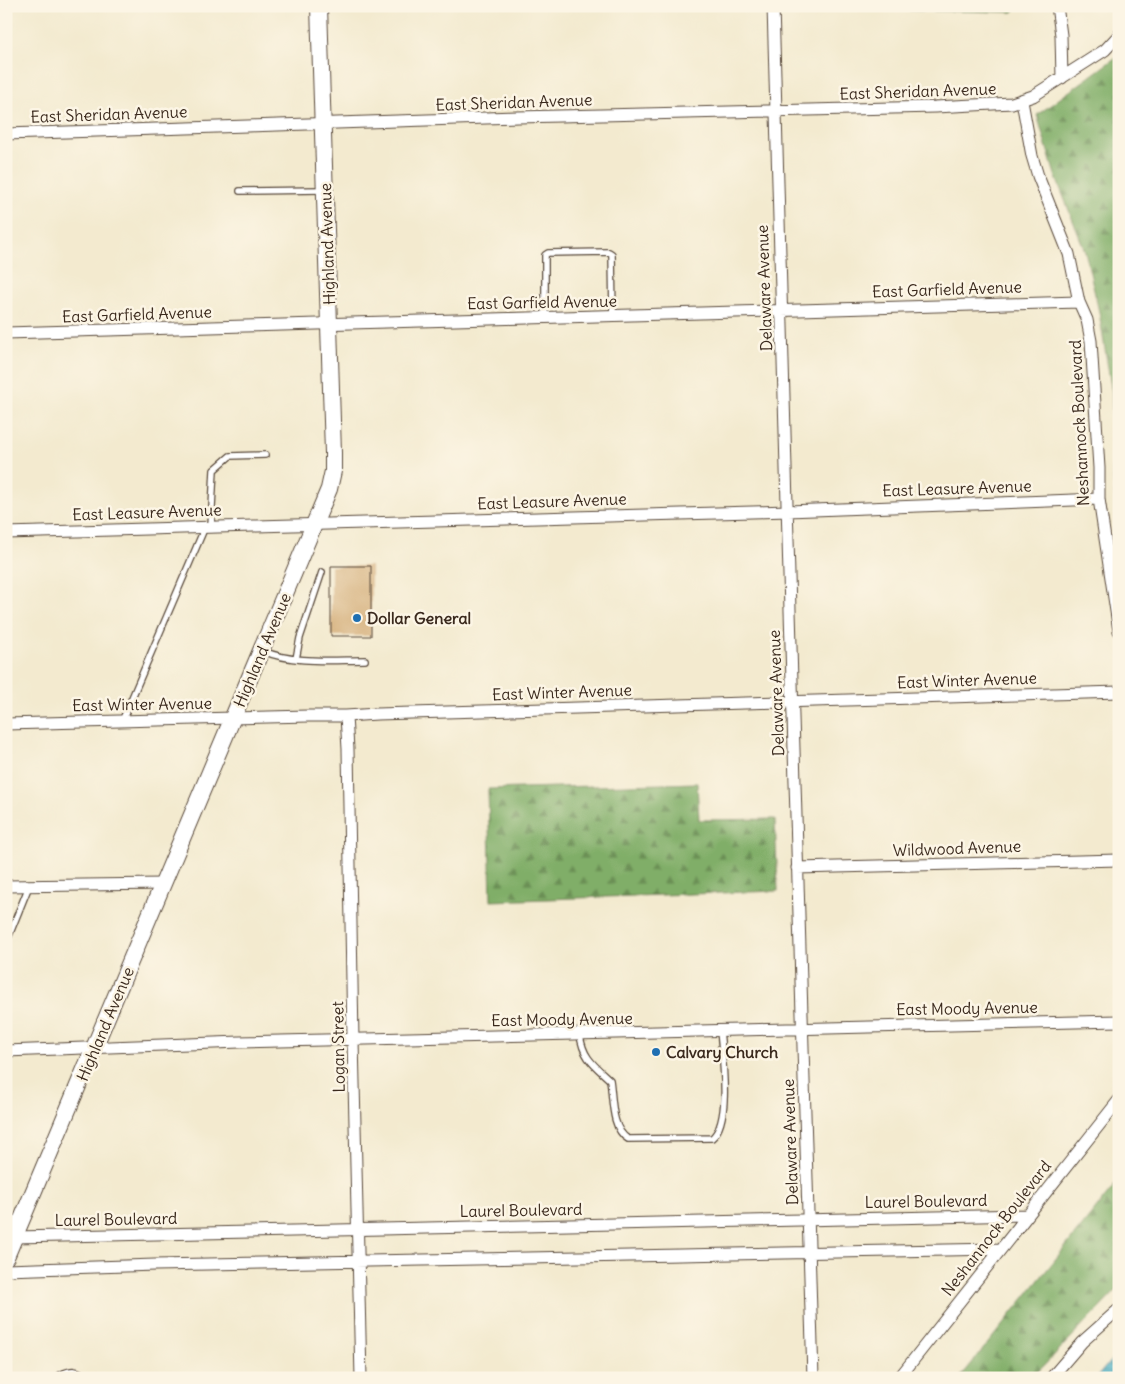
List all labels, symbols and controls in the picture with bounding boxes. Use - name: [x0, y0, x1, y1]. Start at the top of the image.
- street label: East Sheridan Avenue: [839, 78, 997, 104]
- street label: East Sheridan Avenue: [435, 89, 593, 115]
- street label: East Sheridan Avenue: [30, 101, 188, 127]
- street label: Highland Avenue: [315, 183, 339, 305]
- street label: Delaware Avenue: [752, 224, 776, 352]
- street label: East Garfield Avenue: [872, 276, 1022, 302]
- street label: East Garfield Avenue: [467, 291, 617, 313]
- street label: East Garfield Avenue: [62, 301, 212, 327]
- street label: Neshannock Boulevard: [1065, 339, 1093, 507]
- street label: East Leasure Avenue: [882, 475, 1032, 501]
- street label: East Leasure Avenue: [477, 488, 627, 514]
- street label: East Leasure Avenue: [72, 499, 222, 525]
- street label: Highland Avenue: [229, 590, 295, 710]
- place label: Dollar General: [367, 608, 471, 628]
- marker: Dollar General: [351, 612, 363, 624]
- street label: Delaware Avenue: [764, 629, 788, 757]
- street label: East Winter Avenue: [897, 668, 1037, 692]
- street label: East Winter Avenue: [492, 680, 632, 704]
- street label: East Winter Avenue: [72, 693, 212, 715]
- street label: Wildwood Avenue: [892, 836, 1022, 860]
- street label: Highland Avenue: [72, 964, 138, 1084]
- street label: East Moody Avenue: [896, 997, 1038, 1019]
- street label: Logan Street: [327, 1001, 349, 1093]
- street label: East Moody Avenue: [491, 1008, 633, 1030]
- place label: Calvary Church: [666, 1042, 778, 1063]
- marker: Calvary Church: [650, 1046, 662, 1058]
- street label: Delaware Avenue: [778, 1078, 802, 1206]
- street label: Neshannock Boulevard: [937, 1156, 1055, 1300]
- street label: Laurel Boulevard: [864, 1190, 988, 1212]
- street label: Laurel Boulevard: [459, 1199, 583, 1221]
- street label: Laurel Boulevard: [54, 1208, 178, 1230]

